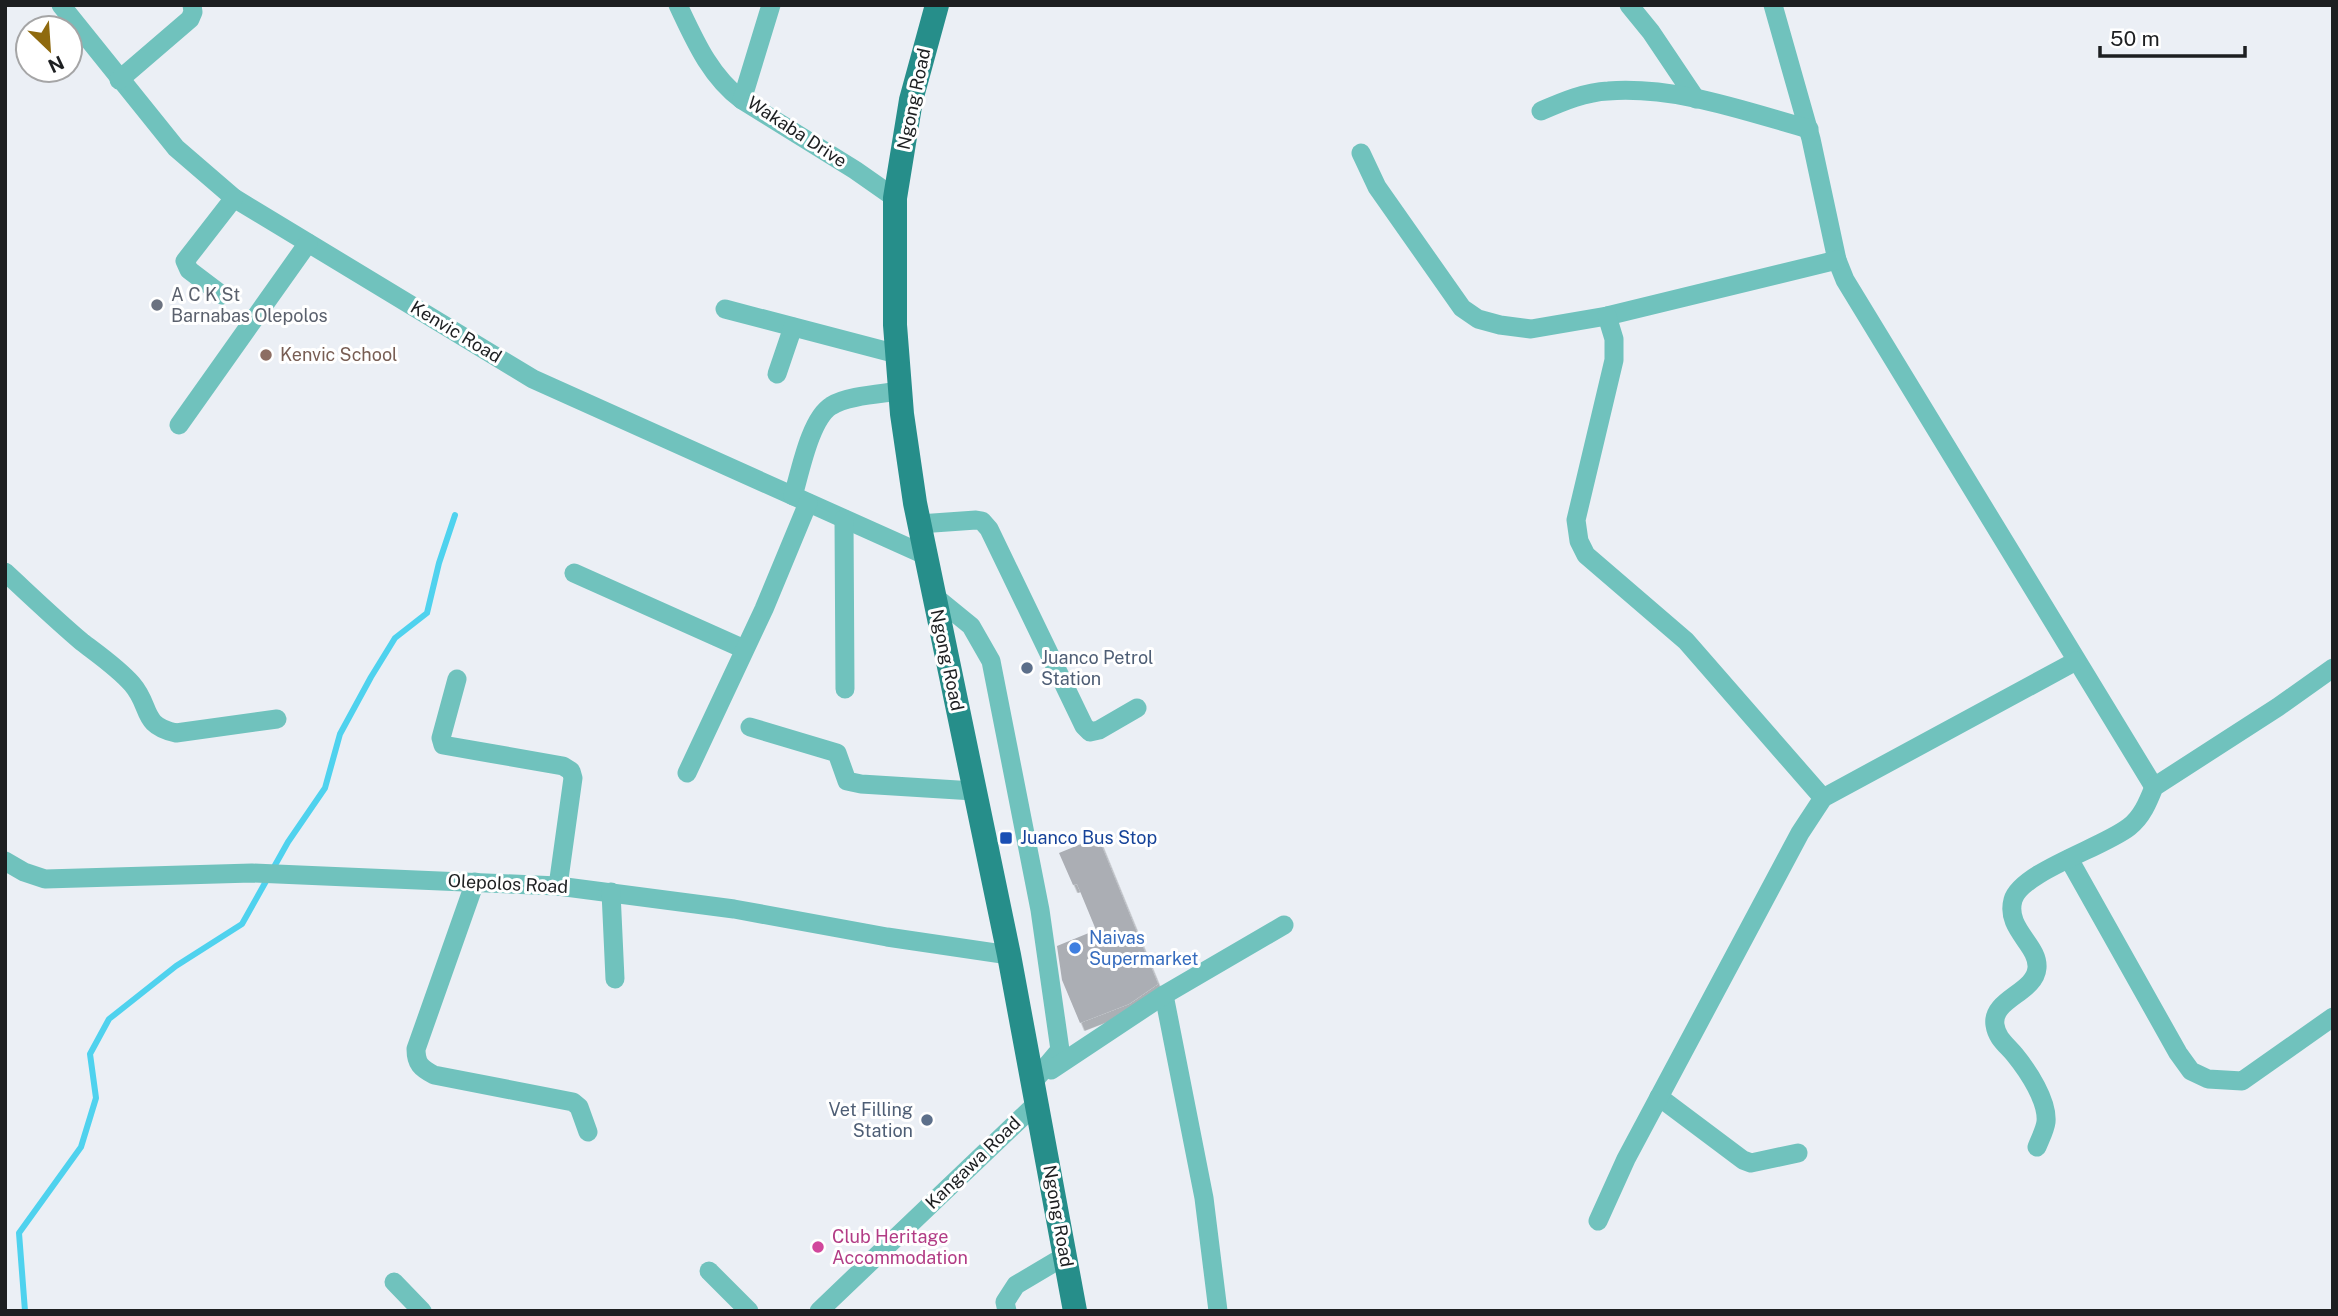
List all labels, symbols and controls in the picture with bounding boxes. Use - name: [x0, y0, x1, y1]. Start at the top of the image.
- north arrow: [14, 14, 84, 84]
- scale bar: [2100, 14, 2245, 58]
- text: 50 m: [2110, 26, 2160, 51]
- street label: Ngong Road: [893, 46, 935, 152]
- text: N: [45, 51, 68, 78]
- street label: Wakaba Drive: [744, 92, 851, 171]
- place label: A C K St Barnabas Olepolos: [171, 284, 328, 326]
- street label: Kenvic Road: [407, 296, 505, 367]
- marker: A C K St Barnabas Olepolos: [149, 297, 165, 313]
- place label: Kenvic School: [280, 344, 398, 365]
- marker: Kenvic School: [258, 347, 274, 363]
- street label: Ngong Road: [926, 607, 968, 713]
- place label: Juanco Petrol Station: [1041, 647, 1154, 689]
- marker: Juanco Petrol Station: [1019, 660, 1035, 676]
- place label: Juanco Bus Stop: [1020, 827, 1157, 848]
- marker: Juanco Bus Stop: [998, 830, 1014, 846]
- street label: Olepolos Road: [447, 870, 569, 897]
- place label: Naivas Supermarket: [1089, 927, 1199, 969]
- marker: Naivas Supermarket: [1067, 940, 1083, 956]
- place label: Vet Filling Station: [829, 1099, 913, 1141]
- marker: Vet Filling Station: [919, 1112, 935, 1128]
- street label: Kangawa Road: [921, 1112, 1024, 1213]
- street label: Ngong Road: [1039, 1163, 1078, 1269]
- place label: Club Heritage Accommodation: [832, 1226, 968, 1268]
- marker: Club Heritage Accommodation: [810, 1239, 826, 1255]

